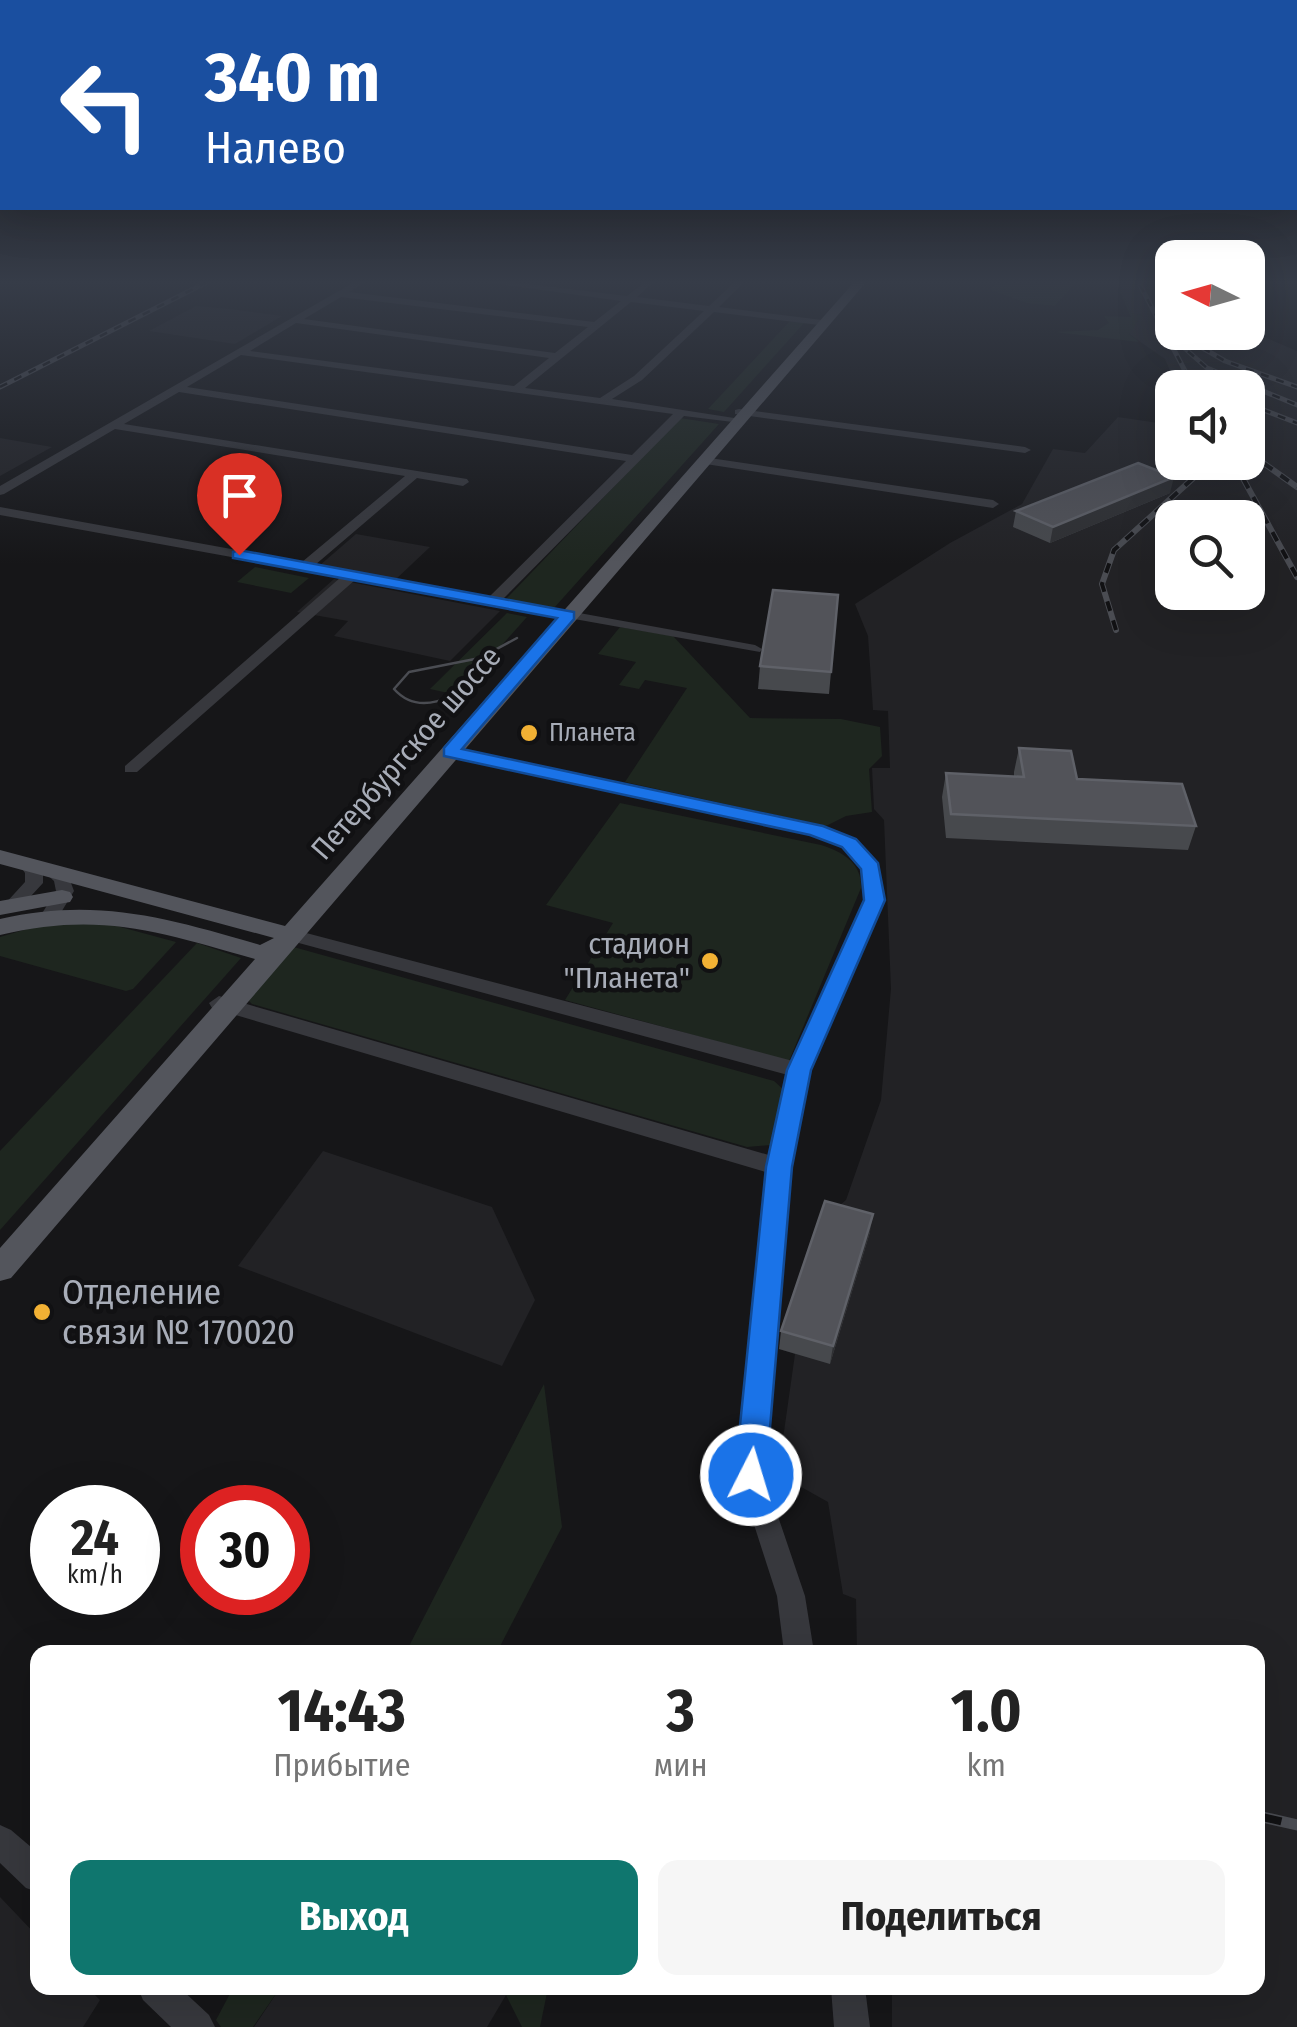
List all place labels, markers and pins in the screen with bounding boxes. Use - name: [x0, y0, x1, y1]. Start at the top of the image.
- pin: [197, 453, 282, 556]
- place label: Планета: [549, 718, 636, 748]
- marker: Планета: [518, 722, 540, 744]
- place label: стадион "Планета": [563, 926, 690, 996]
- marker: стадион "Планета": [699, 950, 721, 972]
- place label: Отделение связи № 170020: [62, 1271, 295, 1353]
- marker: Отделение связи № 170020: [31, 1301, 53, 1323]

